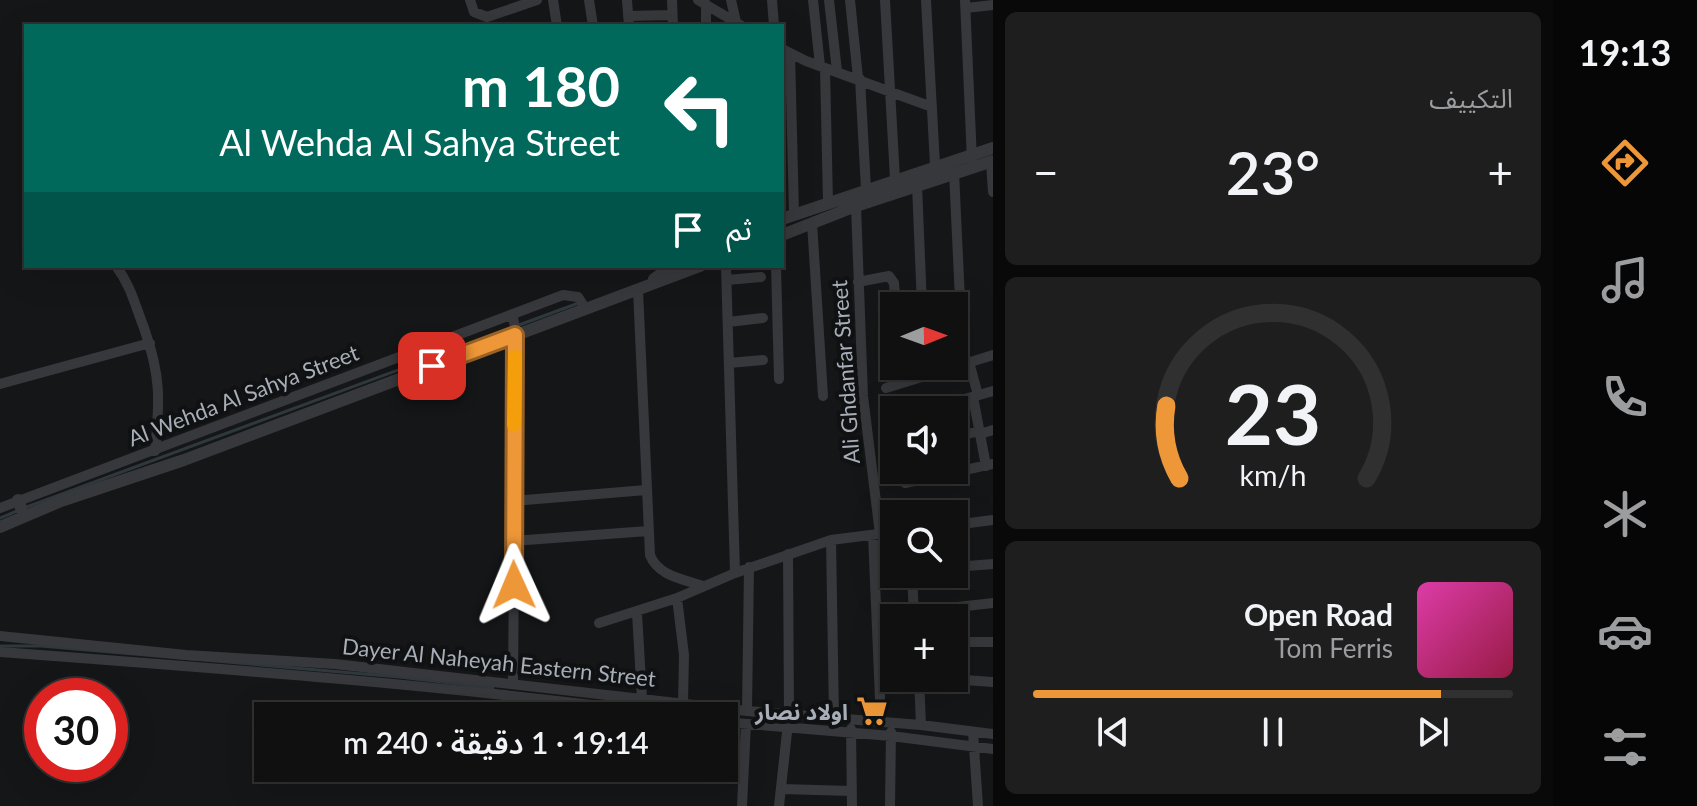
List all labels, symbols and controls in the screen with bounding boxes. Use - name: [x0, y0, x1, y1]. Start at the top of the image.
- text: 19:13: [1579, 30, 1671, 74]
- text: 180 m: [462, 52, 620, 119]
- icon: left: [648, 56, 752, 160]
- text: التكييف: [1429, 82, 1513, 114]
- text: Al Wehda Al Sahya Street: [219, 120, 620, 164]
- icon: directions: [1597, 135, 1653, 191]
- text: 23°: [1226, 136, 1320, 208]
- text: −: [1033, 146, 1059, 198]
- text: +: [1487, 146, 1513, 198]
- icon: arrive: [666, 208, 710, 252]
- text: ثم: [726, 210, 752, 246]
- icon: music: [1597, 252, 1653, 308]
- street label: Ali Ghdanfar Street: [825, 279, 865, 465]
- north arrow: [880, 292, 968, 380]
- map controls: [880, 292, 968, 692]
- pin: [398, 332, 466, 400]
- street label: Al Wehda Al Sahya Street: [124, 338, 362, 451]
- icon: arrive: [410, 344, 454, 388]
- text: 23: [1225, 363, 1321, 463]
- icon: phone: [1597, 369, 1653, 425]
- button: sound: [880, 396, 968, 484]
- text: km/h: [1240, 458, 1306, 492]
- icon: climate: [1597, 486, 1653, 542]
- button: search: [880, 500, 968, 588]
- position arrow: [472, 543, 556, 627]
- text: Open Road: [1244, 596, 1393, 632]
- icon: car: [1597, 603, 1653, 659]
- button: +: [880, 604, 968, 692]
- street label: Dayer Al Naheyah Eastern Street: [341, 632, 657, 692]
- text: Tom Ferris: [1274, 632, 1393, 664]
- speed limit sign: 30: [24, 678, 128, 782]
- supermarket icon: اولاد نصار: [855, 694, 889, 728]
- place label: اولاد نصار: [754, 698, 848, 726]
- icon: previous: [1091, 710, 1135, 754]
- icon: pause: [1251, 710, 1295, 754]
- icon: next: [1411, 710, 1455, 754]
- icon: filters: [1597, 719, 1653, 775]
- text: 19:14 · 1 دقيقة · 240 m: [343, 724, 649, 760]

